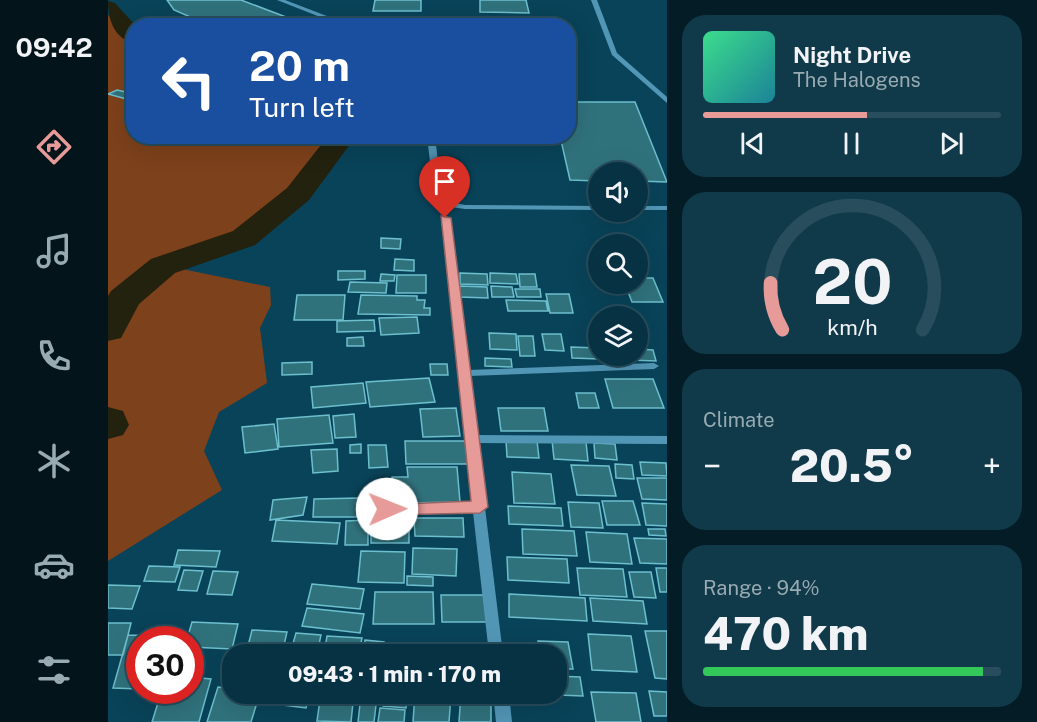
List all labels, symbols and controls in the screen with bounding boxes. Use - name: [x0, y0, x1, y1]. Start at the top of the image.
- text: 09:42: [15, 31, 93, 63]
- text: 20 m: [249, 41, 350, 90]
- icon: left: [150, 42, 228, 120]
- text: Night Drive: [793, 42, 911, 68]
- text: The Halogens: [793, 68, 921, 92]
- text: Turn left: [249, 91, 355, 123]
- icon: directions: [33, 126, 75, 168]
- icon: previous: [736, 127, 769, 160]
- icon: pause: [835, 127, 868, 160]
- icon: next: [935, 127, 968, 160]
- pin: [419, 156, 470, 218]
- map controls: [588, 162, 648, 366]
- button: sound: [588, 162, 648, 222]
- icon: arrive: [428, 165, 461, 198]
- icon: music: [33, 230, 75, 272]
- button: search: [588, 234, 648, 294]
- text: 20: [812, 245, 892, 318]
- button: layers: [588, 306, 648, 366]
- text: km/h: [827, 315, 877, 340]
- icon: phone: [33, 335, 75, 377]
- text: Climate: [703, 408, 775, 432]
- text: 20.5°: [790, 439, 914, 492]
- icon: climate: [33, 440, 75, 482]
- text: −: [703, 447, 721, 485]
- text: +: [983, 447, 1001, 485]
- position arrow: [355, 477, 419, 541]
- icon: car: [33, 544, 75, 586]
- text: Range · 94%: [703, 576, 820, 600]
- text: 470 km: [703, 607, 868, 660]
- speed limit sign: 30: [126, 626, 204, 704]
- icon: filters: [33, 649, 75, 691]
- text: 09:43 · 1 min · 170 m: [288, 661, 501, 687]

